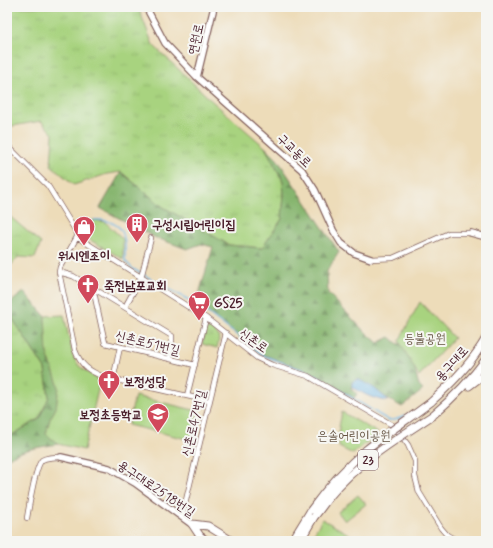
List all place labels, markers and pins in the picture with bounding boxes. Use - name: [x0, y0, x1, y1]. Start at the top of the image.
- building icon: 구성시립어린이집: [124, 211, 150, 244]
- shop icon: 워시엔조이: [71, 214, 97, 247]
- place label: 구성시립어린이집: [152, 217, 236, 234]
- place label: 워시엔조이: [58, 248, 110, 265]
- church icon: 죽전남포교회: [75, 272, 101, 305]
- place label: 죽전남포교회: [104, 278, 167, 295]
- supermarket icon: GS25: [186, 289, 212, 322]
- place label: GS25: [214, 295, 243, 312]
- church icon: 보정성당: [96, 368, 122, 401]
- place label: 보정성당: [124, 374, 166, 391]
- school or university icon: 보정초등학교: [145, 401, 171, 434]
- place label: 보정초등학교: [79, 407, 142, 424]

